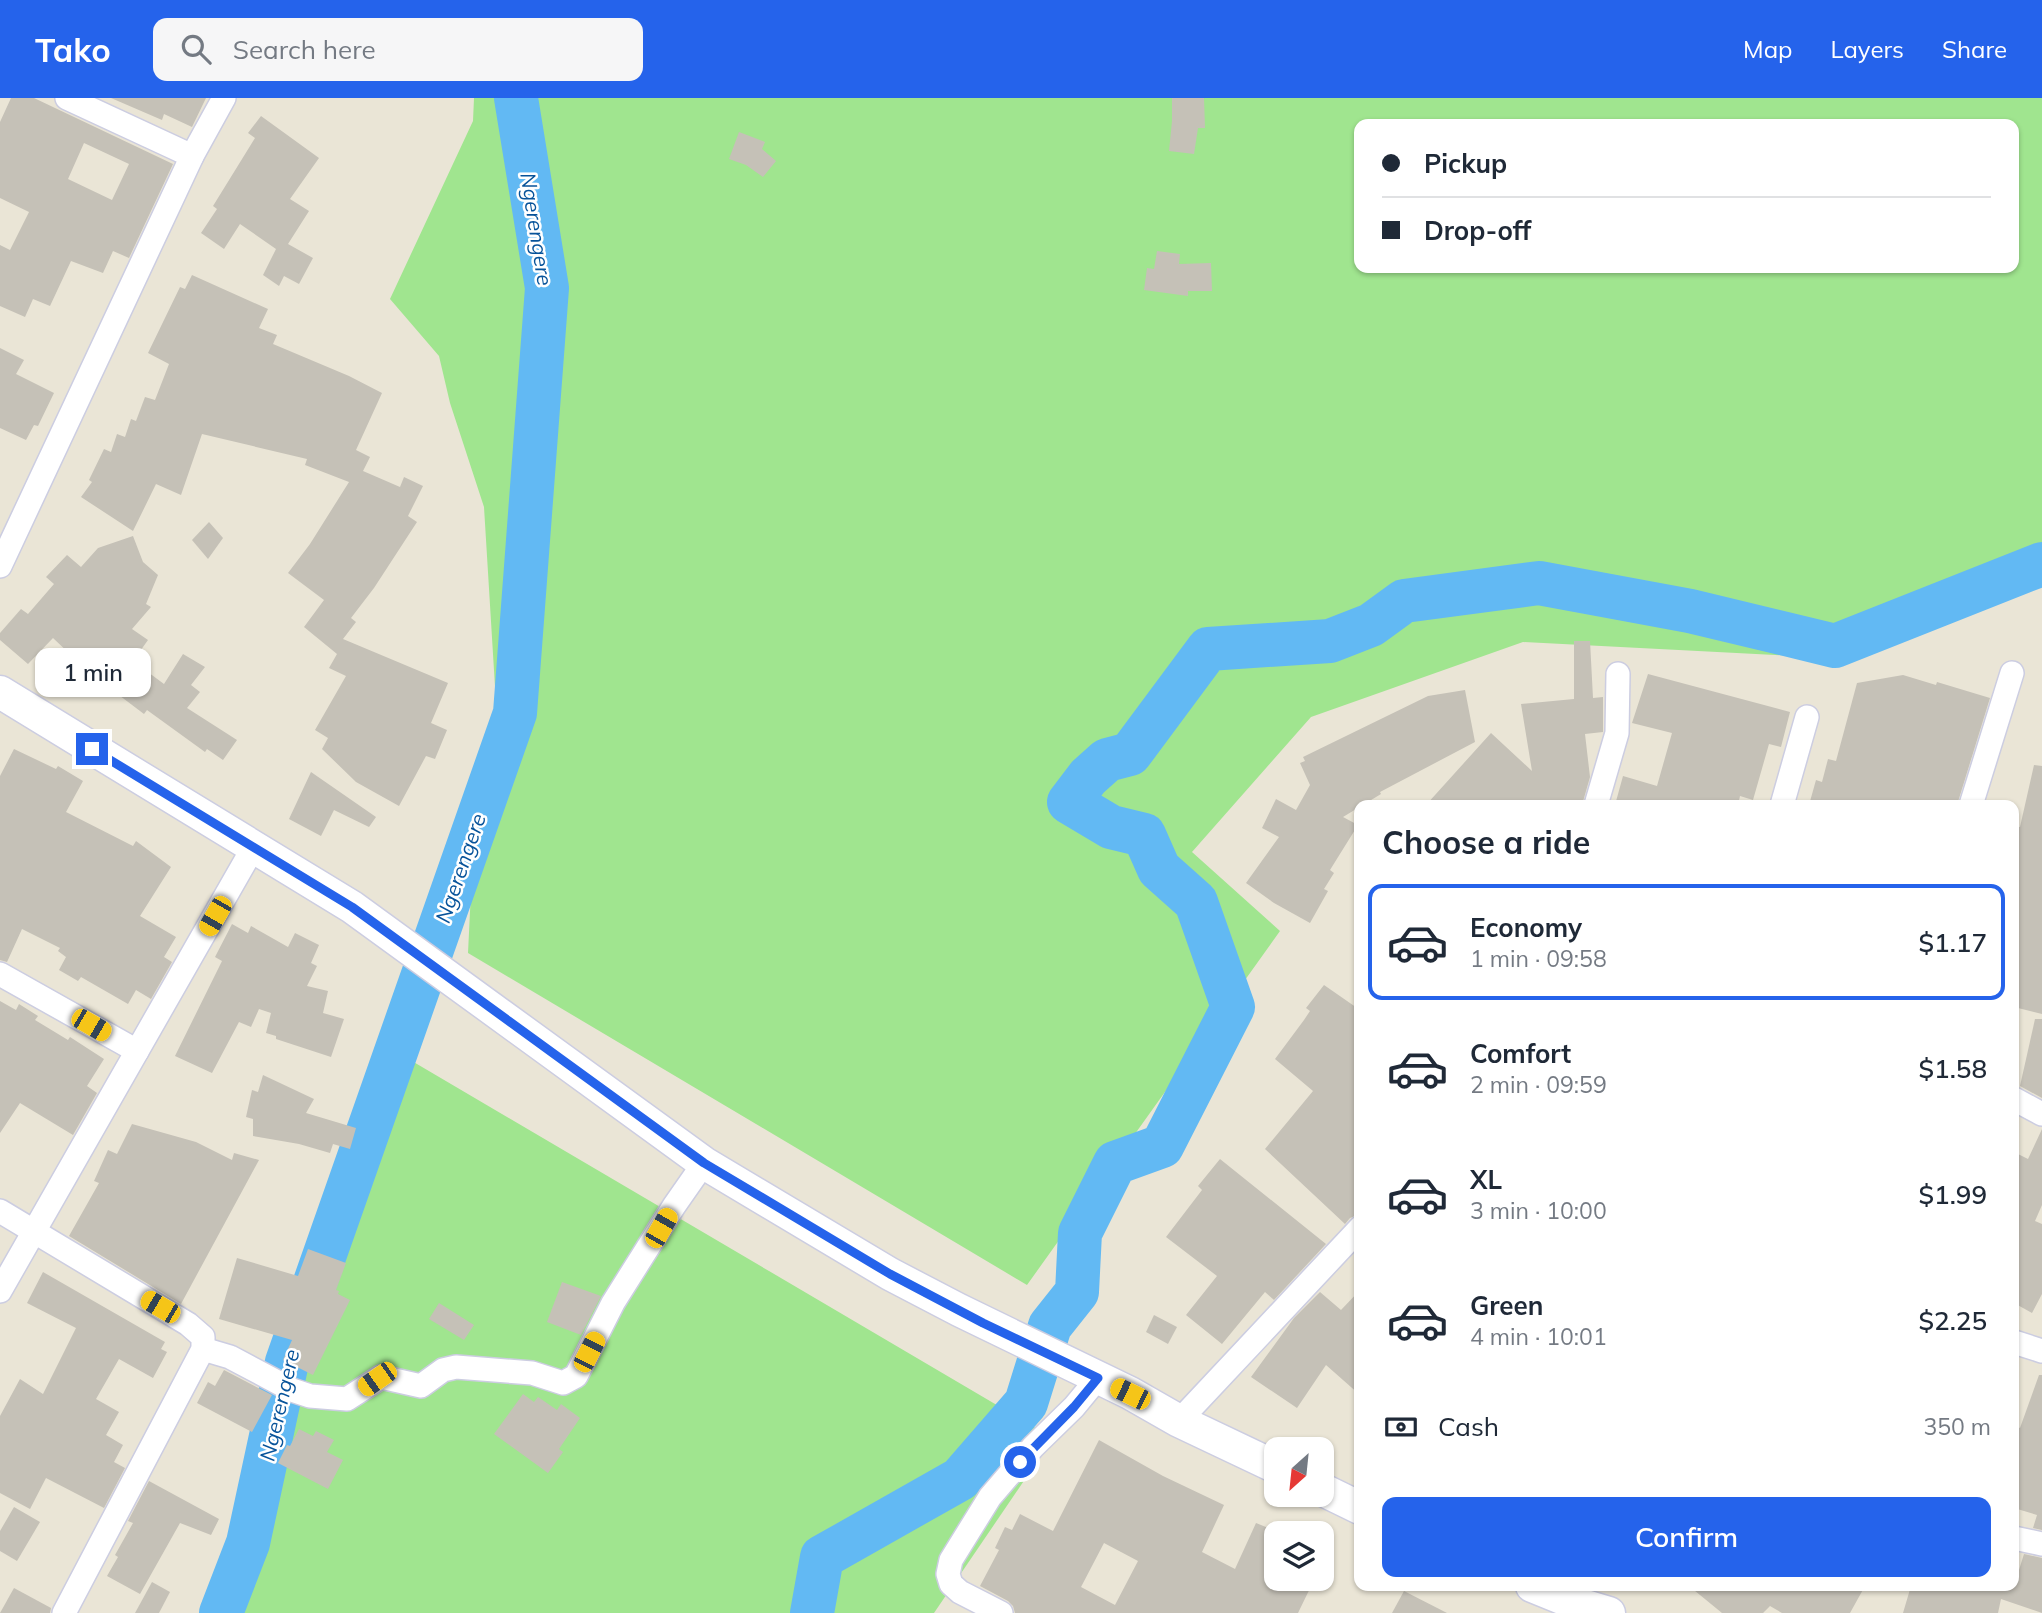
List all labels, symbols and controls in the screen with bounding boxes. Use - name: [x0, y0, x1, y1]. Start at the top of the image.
- search box: [153, 18, 643, 81]
- text: Tako: [35, 29, 111, 70]
- icon: search: [177, 30, 215, 68]
- text: Search here: [233, 33, 376, 66]
- text: Map: [1743, 34, 1792, 64]
- text: Layers: [1830, 34, 1904, 64]
- text: Share: [1942, 34, 2007, 64]
- text: Pickup: [1424, 147, 1507, 180]
- water label: Ngerengere: [515, 171, 559, 287]
- text: Drop-off: [1424, 214, 1531, 247]
- callout: 1 min: [34, 648, 150, 696]
- text: 1 min: [63, 658, 123, 687]
- route end: [76, 733, 108, 765]
- water label: Ngerengere: [429, 810, 491, 926]
- text: Choose a ride: [1382, 822, 1590, 862]
- car: [196, 893, 235, 939]
- icon: car: [1386, 911, 1449, 974]
- text: Economy: [1470, 911, 1582, 944]
- text: $1.17: [1918, 926, 1987, 959]
- text: 1 min · 09:58: [1470, 944, 1607, 973]
- car: [68, 1005, 115, 1045]
- icon: car: [1386, 1037, 1449, 1100]
- text: Comfort: [1470, 1037, 1571, 1070]
- text: $1.58: [1918, 1052, 1987, 1085]
- text: 2 min · 09:59: [1470, 1070, 1607, 1099]
- icon: car: [1386, 1163, 1449, 1226]
- text: XL: [1470, 1163, 1502, 1196]
- text: $1.99: [1918, 1178, 1987, 1211]
- text: 3 min · 10:00: [1470, 1196, 1607, 1225]
- car: [642, 1205, 681, 1251]
- car: [137, 1287, 184, 1327]
- icon: car: [1386, 1289, 1449, 1352]
- text: Green: [1470, 1289, 1543, 1322]
- text: $2.25: [1918, 1304, 1987, 1337]
- text: 4 min · 10:01: [1470, 1322, 1607, 1351]
- car: [571, 1329, 608, 1375]
- water label: Ngerengere: [254, 1347, 304, 1463]
- car: [354, 1358, 401, 1400]
- car: [1107, 1375, 1154, 1413]
- icon: cash: [1382, 1408, 1420, 1446]
- text: Cash: [1438, 1410, 1499, 1443]
- text: 350 m: [1923, 1412, 1991, 1441]
- north arrow: [1264, 1437, 1334, 1507]
- map controls: [1264, 1437, 1334, 1591]
- route start: [1004, 1446, 1036, 1478]
- button: Confirm: [1382, 1497, 1991, 1577]
- button: layers: [1264, 1521, 1334, 1591]

